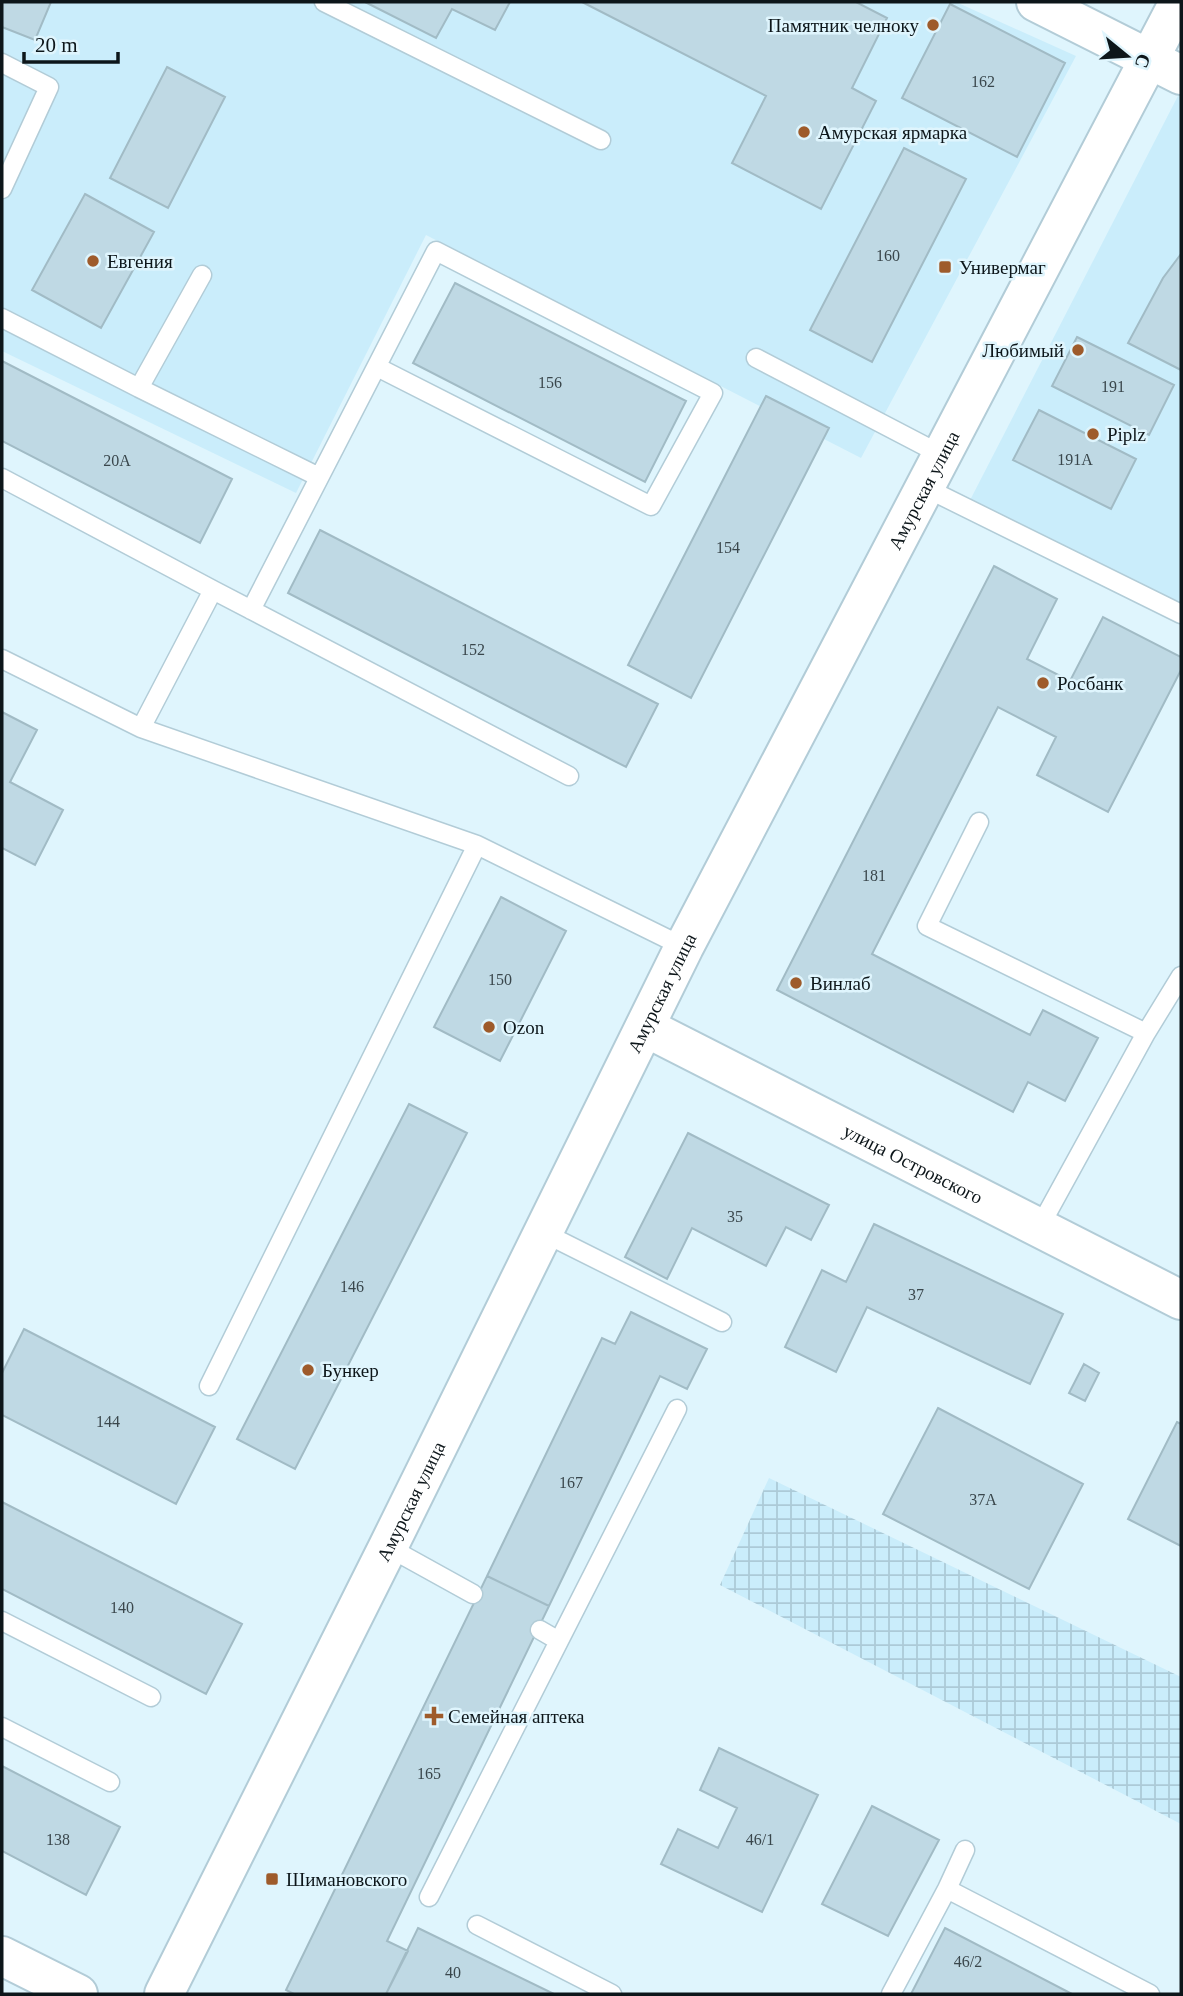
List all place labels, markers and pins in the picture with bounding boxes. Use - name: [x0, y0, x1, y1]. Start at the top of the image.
- place label: Памятник челноку: [768, 15, 919, 36]
- marker: Памятник челноку: [925, 17, 941, 33]
- place label: Амурская ярмарка: [818, 122, 968, 143]
- marker: Амурская ярмарка: [796, 124, 812, 140]
- place label: Евгения: [107, 251, 173, 272]
- marker: Евгения: [85, 253, 101, 269]
- place label: Универмаг: [959, 257, 1046, 278]
- marker: Универмаг: [937, 259, 953, 275]
- place label: Любимый: [982, 340, 1064, 361]
- marker: Любимый: [1070, 342, 1086, 358]
- place label: Piplz: [1107, 424, 1146, 445]
- marker: Piplz: [1085, 426, 1101, 442]
- place label: Росбанк: [1057, 673, 1124, 694]
- marker: Росбанк: [1035, 675, 1051, 691]
- place label: Винлаб: [810, 973, 871, 994]
- marker: Винлаб: [788, 975, 804, 991]
- place label: Ozon: [503, 1017, 545, 1038]
- marker: Ozon: [481, 1019, 497, 1035]
- place label: Бункер: [322, 1360, 379, 1381]
- marker: Бункер: [300, 1362, 316, 1378]
- place label: Семейная аптека: [448, 1706, 585, 1727]
- marker: Семейная аптека: [426, 1708, 442, 1724]
- place label: Шимановского: [286, 1869, 407, 1890]
- marker: Шимановского: [264, 1871, 280, 1887]

